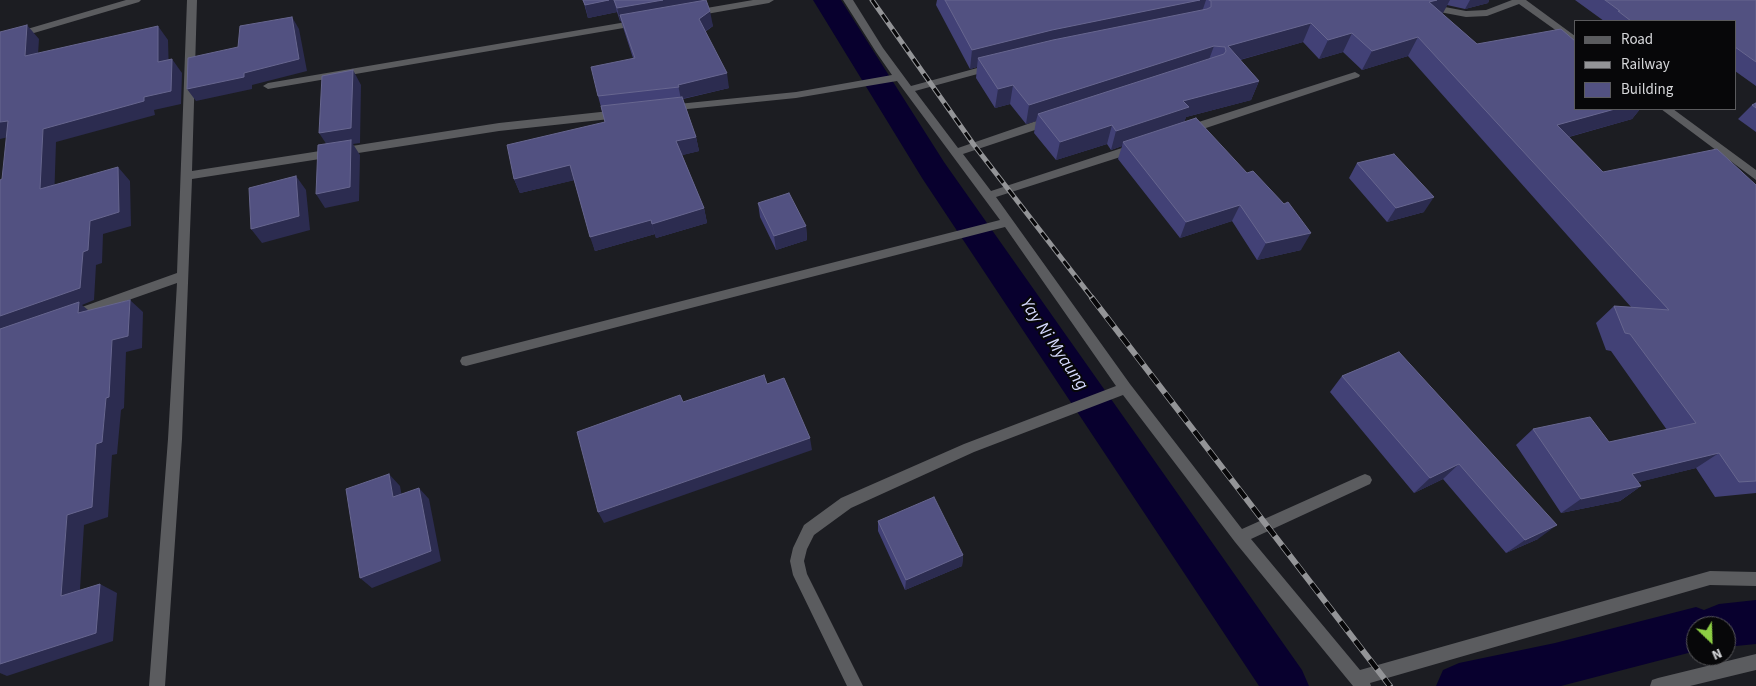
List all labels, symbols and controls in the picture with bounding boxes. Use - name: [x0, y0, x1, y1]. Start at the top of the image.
- legend: [1574, 20, 1736, 110]
- text: Road: [1621, 29, 1653, 50]
- text: Railway: [1621, 54, 1670, 75]
- text: Building: [1621, 79, 1673, 100]
- water label: Yay Ni Myaung: [1014, 295, 1092, 395]
- north arrow: [1686, 616, 1736, 666]
- text: N: [1708, 643, 1725, 665]

